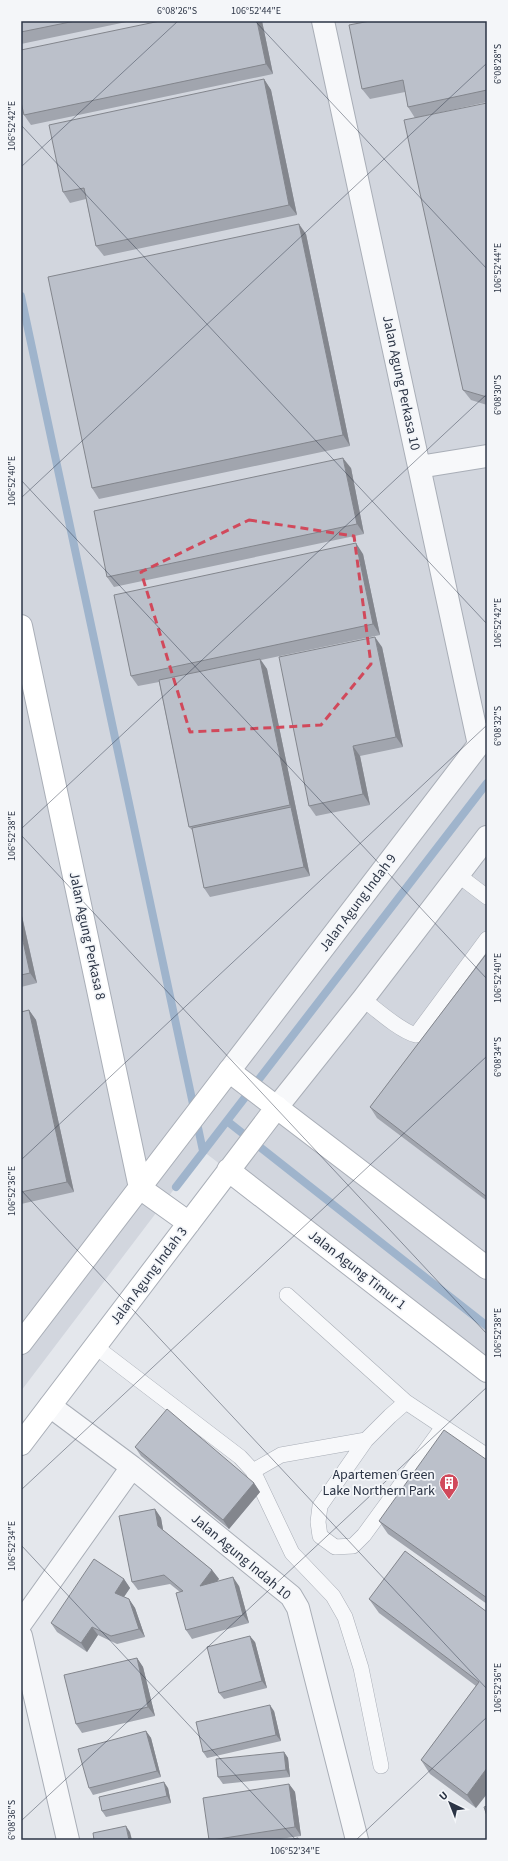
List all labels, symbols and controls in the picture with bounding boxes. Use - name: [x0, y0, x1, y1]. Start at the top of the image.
- text: 6°08'26"S: [157, 4, 197, 18]
- text: 106°52'44"E: [231, 4, 281, 18]
- text: 6°08'28"S: [491, 44, 505, 84]
- text: 106°52'42"E: [5, 101, 19, 151]
- text: 106°52'44"E: [491, 243, 505, 293]
- street label: Jalan Agung Perkasa 10: [377, 314, 425, 452]
- text: 6°08'30"S: [491, 375, 505, 415]
- text: 106°52'40"E: [5, 456, 19, 506]
- text: 106°52'42"E: [491, 598, 505, 648]
- text: 6°08'32"S: [491, 706, 505, 746]
- text: 106°52'38"E: [5, 811, 19, 861]
- street label: Jalan Agung Indah 9: [314, 850, 402, 956]
- street label: Jalan Agung Perkasa 8: [64, 870, 110, 1002]
- text: 106°52'40"E: [491, 953, 505, 1003]
- text: 6°08'34"S: [491, 1037, 505, 1077]
- text: 106°52'36"E: [5, 1166, 19, 1216]
- street label: Jalan Agung Indah 3: [105, 1223, 193, 1329]
- street label: Jalan Agung Timur 1: [304, 1225, 410, 1315]
- text: 106°52'38"E: [491, 1308, 505, 1358]
- place label: Apartemen Green Lake Northern Park: [322, 1465, 435, 1501]
- building icon: Apartemen Green Lake Northern Park: [438, 1472, 460, 1500]
- street label: Jalan Agung Indah 10: [187, 1509, 295, 1605]
- text: 106°52'34"E: [5, 1521, 19, 1571]
- text: 106°52'36"E: [491, 1663, 505, 1713]
- north arrow: [430, 1783, 470, 1823]
- text: U: [436, 1788, 451, 1804]
- text: 6°08'36"S: [5, 1800, 19, 1840]
- text: 106°52'34"E: [270, 1844, 320, 1858]

